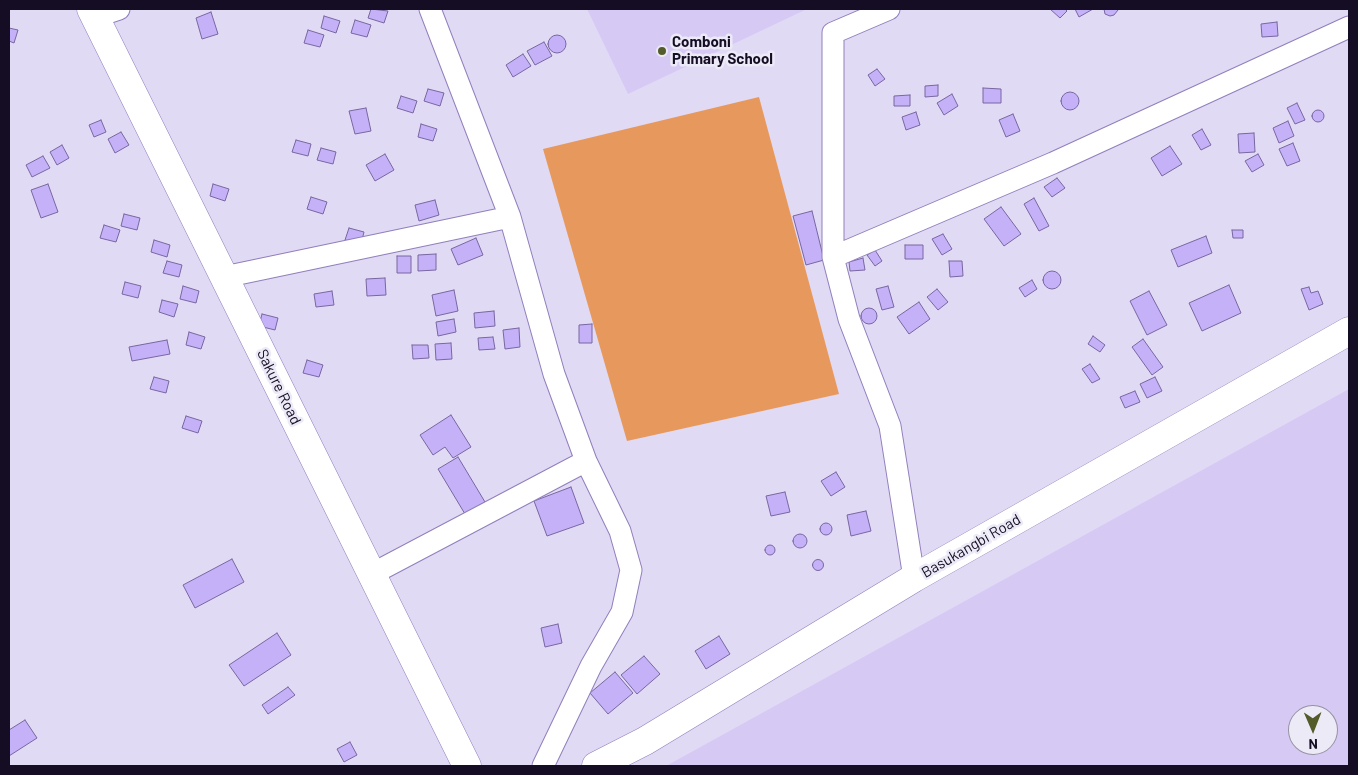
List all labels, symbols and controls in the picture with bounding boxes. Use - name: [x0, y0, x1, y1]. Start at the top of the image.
- place label: Comboni Primary School: [672, 33, 773, 68]
- marker: Comboni Primary School: [656, 45, 668, 57]
- street label: Sakure Road: [253, 346, 305, 428]
- street label: Basukangbi Road: [918, 510, 1024, 582]
- north arrow: [1288, 705, 1338, 755]
- text: N: [1308, 736, 1318, 753]

